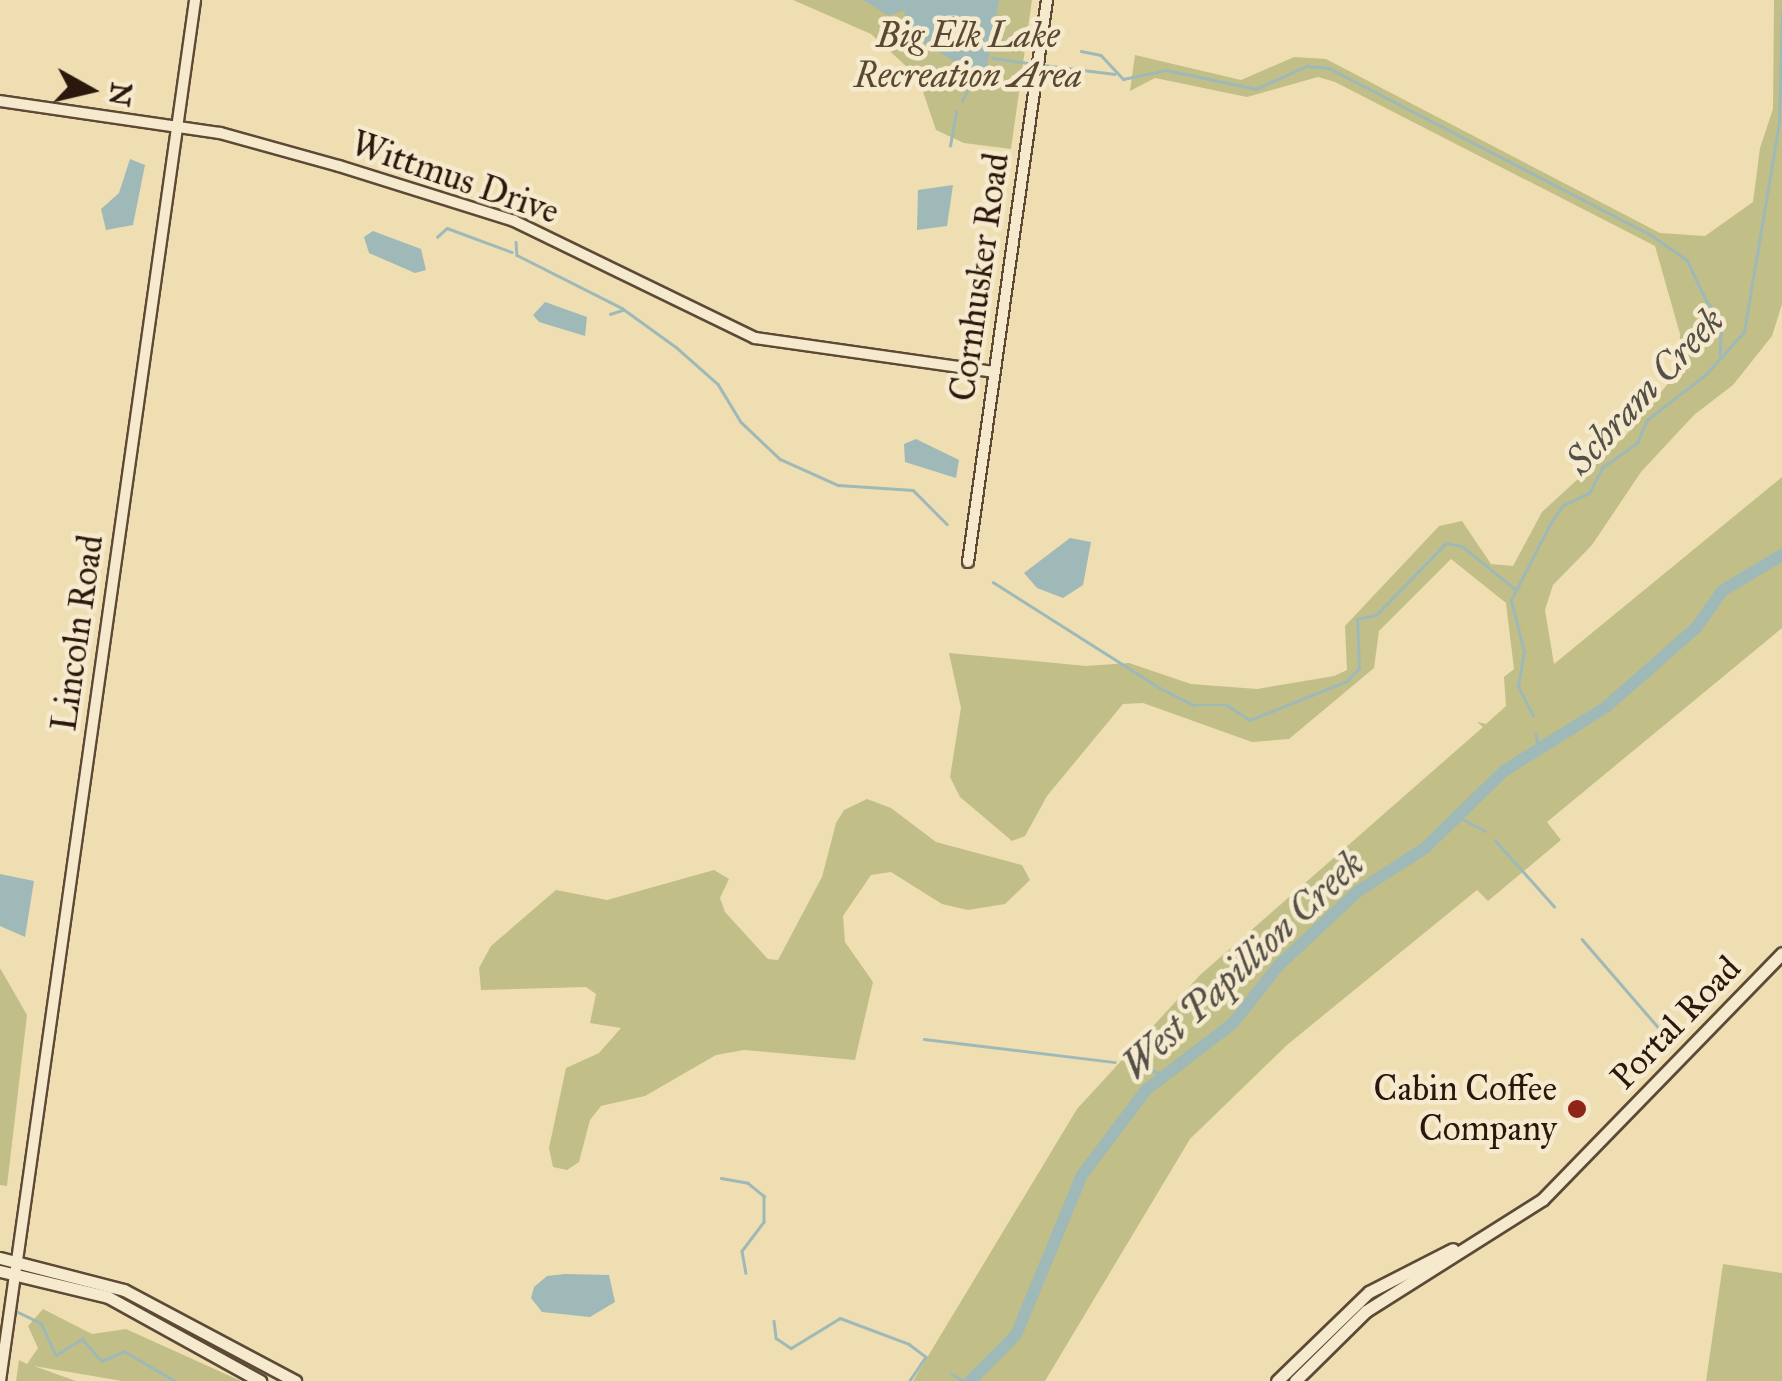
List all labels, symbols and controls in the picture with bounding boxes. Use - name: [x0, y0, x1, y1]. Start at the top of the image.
- park label: Big Elk Lake Recreation Area: [854, 15, 1082, 97]
- north arrow: [40, 40, 140, 140]
- text: N: [101, 80, 139, 108]
- street label: Wittmus Drive: [346, 123, 564, 233]
- street label: Cornhusker Road: [942, 150, 1018, 404]
- water label: Schram Creek: [1556, 298, 1734, 484]
- street label: Lincoln Road: [43, 532, 113, 734]
- water label: West Papillion Creek: [1112, 841, 1374, 1089]
- street label: Portal Road: [1602, 948, 1750, 1098]
- place label: Cabin Coffee Company: [1374, 1068, 1557, 1150]
- marker: Cabin Coffee Company: [1566, 1098, 1588, 1120]

